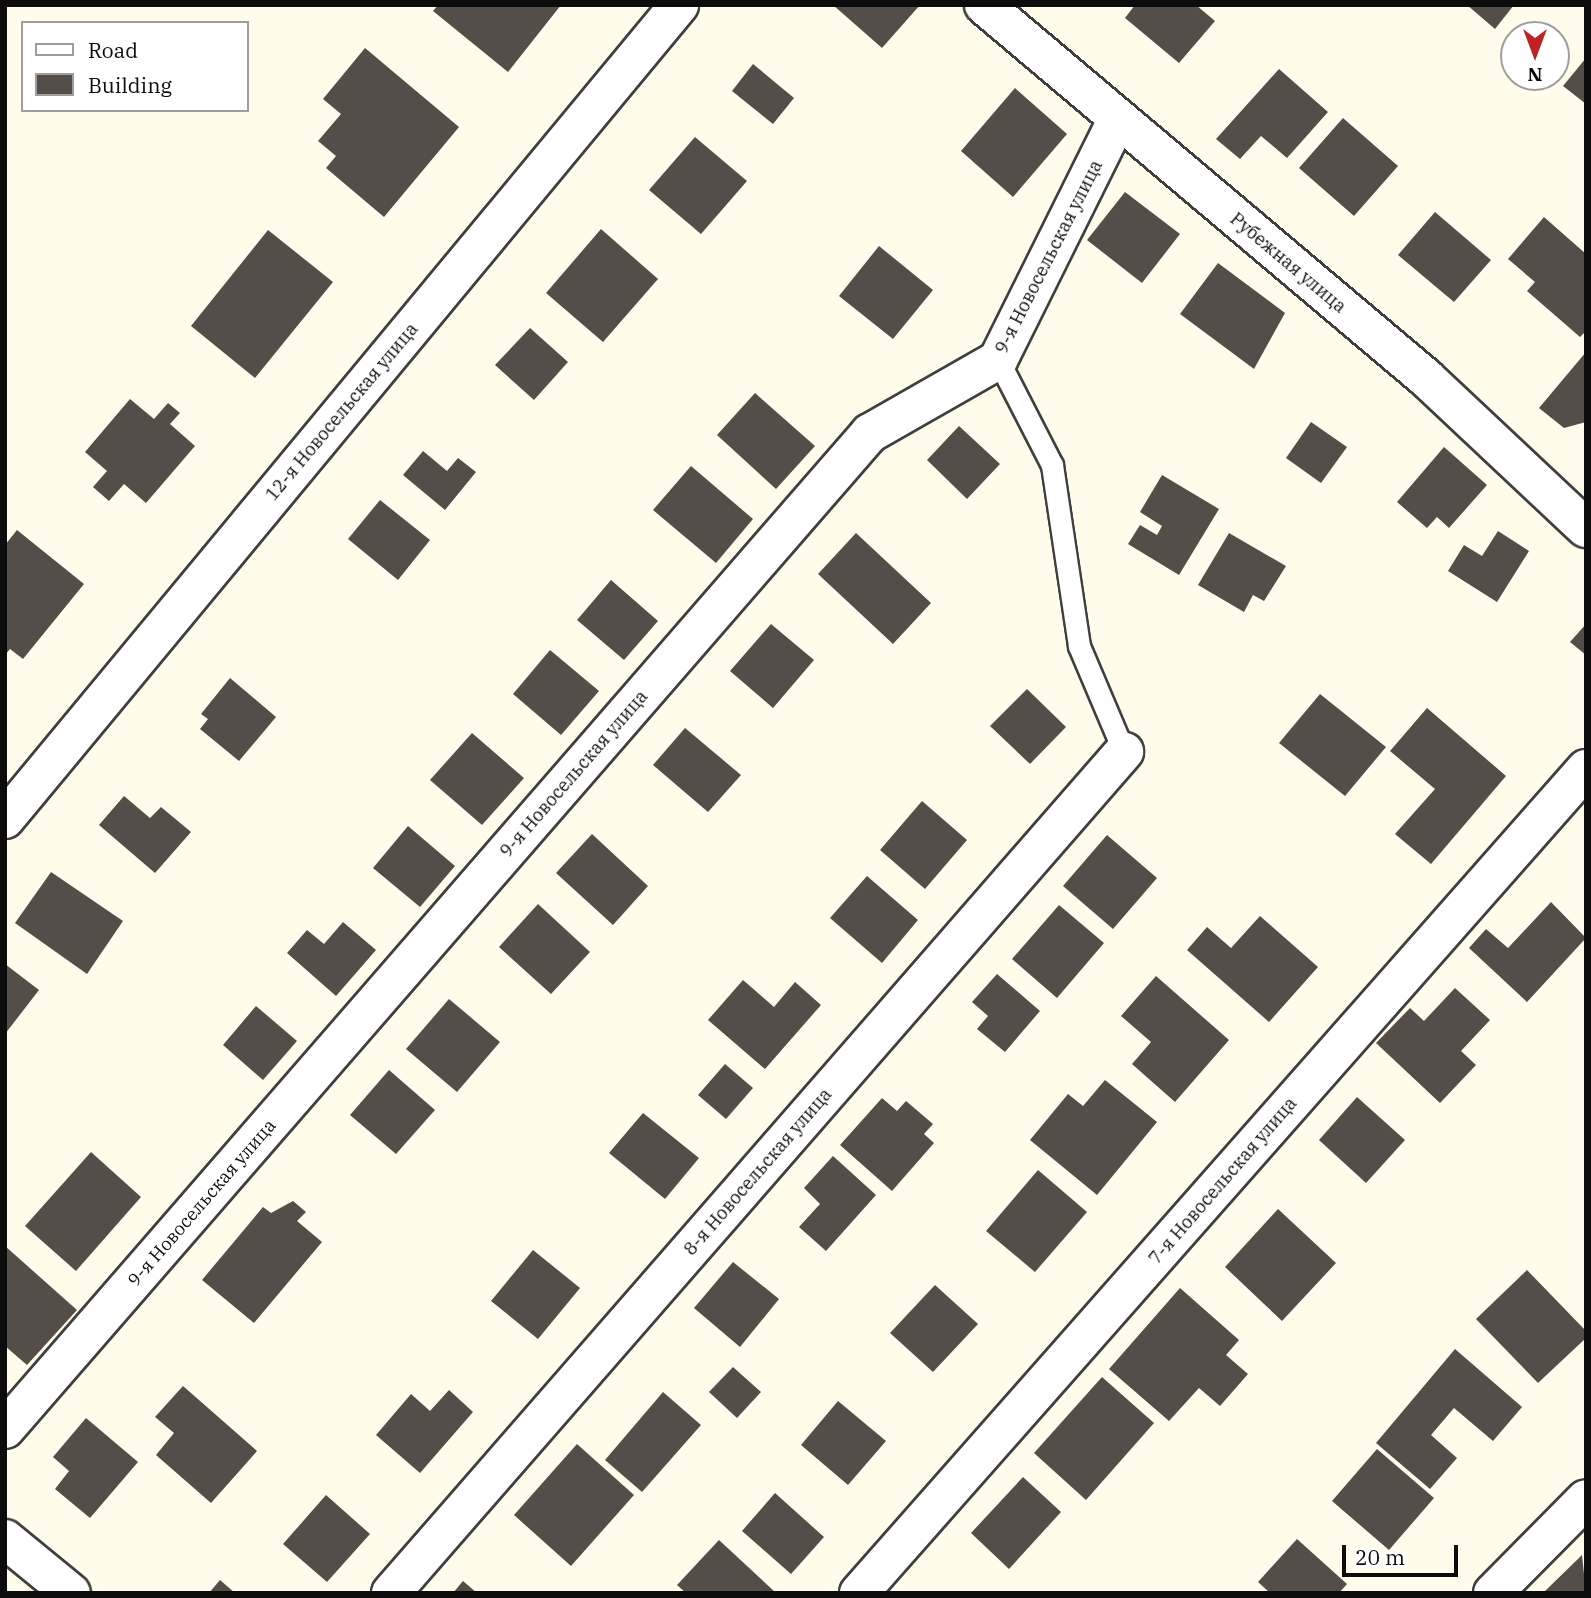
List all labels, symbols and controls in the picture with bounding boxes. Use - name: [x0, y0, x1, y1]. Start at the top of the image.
- legend: [21, 21, 248, 112]
- north arrow: [1500, 21, 1570, 91]
- text: Road: [88, 36, 138, 64]
- text: N: [1527, 63, 1543, 87]
- text: Building: [88, 71, 172, 99]
- street label: 9-я Новосельская улица: [991, 157, 1107, 357]
- street label: Рубежная улица: [1226, 208, 1350, 318]
- street label: 12-я Новосельская улица: [261, 319, 423, 505]
- street label: 9-я Новосельская улица: [496, 686, 652, 862]
- street label: 8-я Новосельская улица: [680, 1084, 836, 1260]
- street label: 7-я Новосельская улица: [1145, 1093, 1301, 1269]
- street label: 9-я Новосельская улица: [124, 1115, 280, 1291]
- scale bar: [1346, 1532, 1462, 1576]
- text: 20 m: [1355, 1543, 1405, 1571]

